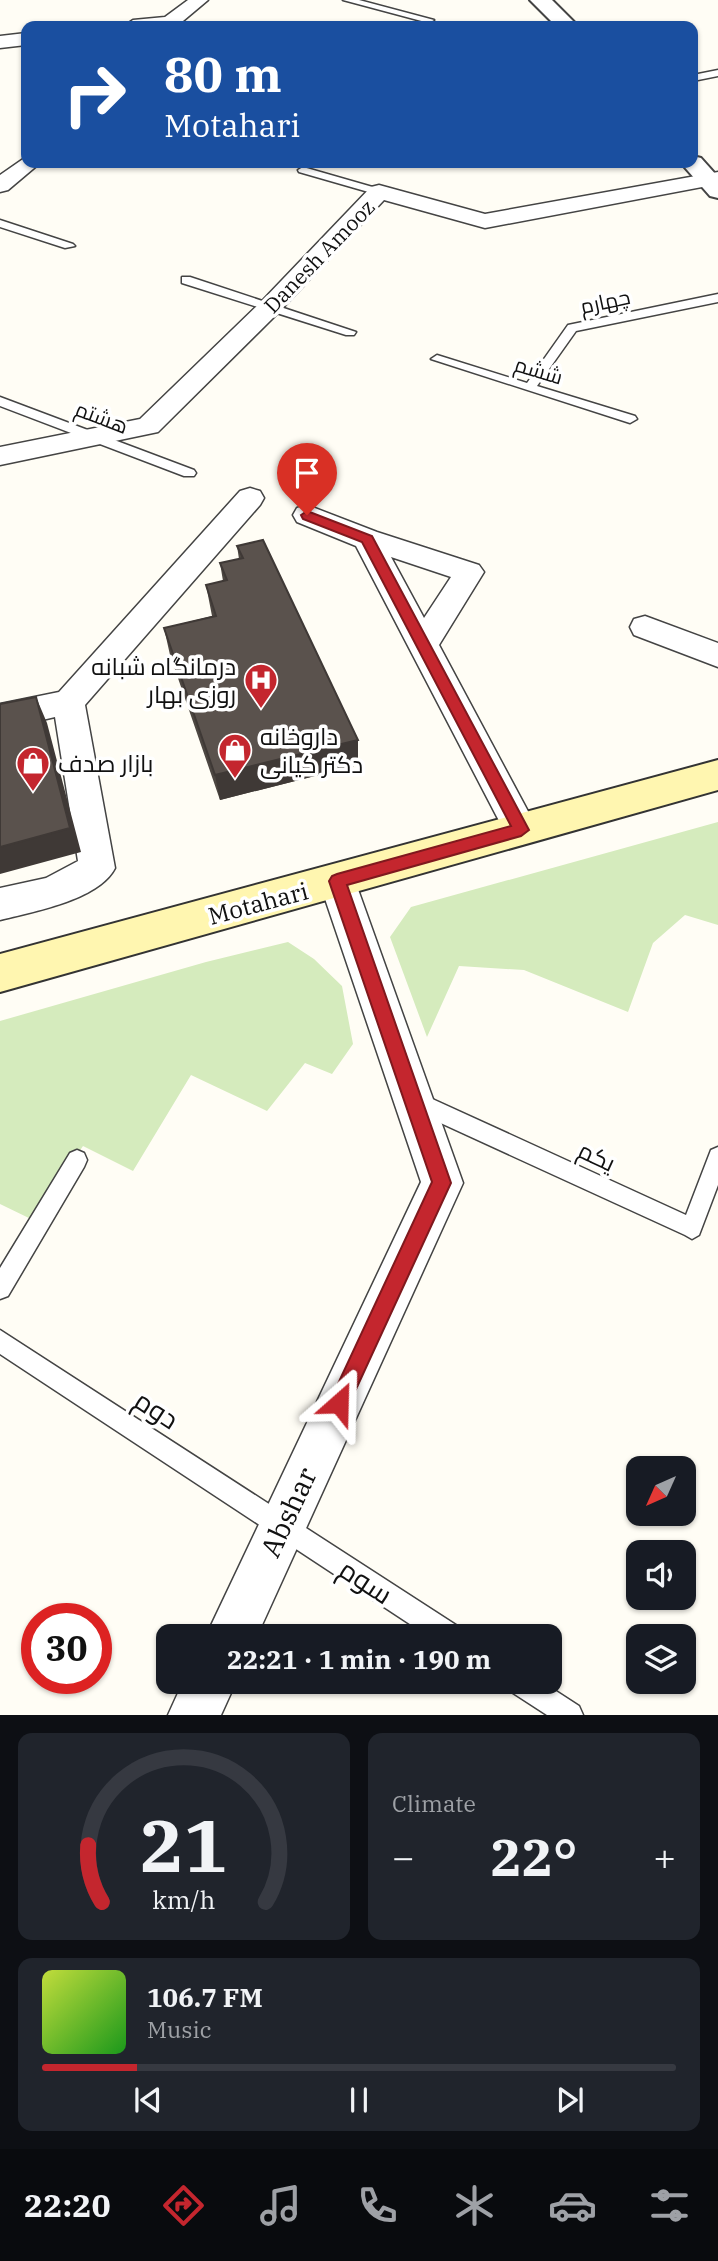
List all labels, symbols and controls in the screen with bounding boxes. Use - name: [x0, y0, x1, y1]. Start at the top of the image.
- text: 80 m: [164, 42, 282, 105]
- icon: right: [49, 49, 140, 140]
- text: Motahari: [164, 104, 300, 146]
- street label: Danesh Amooz: [258, 193, 380, 319]
- street label: چهارم: [577, 282, 633, 321]
- street label: ششم: [511, 349, 567, 392]
- street label: هشتم: [71, 394, 133, 441]
- pin: [277, 443, 337, 515]
- icon: arrive: [288, 454, 326, 492]
- place label: درمانگاه شبانه روزی بهار: [91, 650, 236, 710]
- hospital icon: درمانگاه شبانه روزی بهار: [242, 661, 280, 710]
- place label: داروخانه دکتر کیانی: [260, 720, 363, 780]
- shop icon: داروخانه دکتر کیانی: [216, 731, 254, 780]
- shop icon: بازار صدف: [14, 744, 52, 793]
- place label: بازار صدف: [58, 747, 153, 779]
- street label: Motahari: [204, 874, 312, 932]
- street label: یکم: [573, 1133, 622, 1180]
- position arrow: [302, 1366, 376, 1440]
- street label: دوم: [126, 1381, 186, 1439]
- north arrow: [626, 1456, 696, 1526]
- map controls: [626, 1456, 696, 1694]
- street label: Abshar: [251, 1461, 325, 1563]
- button: sound: [626, 1540, 696, 1610]
- street label: سوم: [331, 1550, 400, 1614]
- speed limit sign: 30: [21, 1603, 112, 1694]
- button: layers: [626, 1624, 696, 1694]
- text: 22:21 · 1 min · 190 m: [227, 1642, 491, 1676]
- text: Climate: [392, 1788, 476, 1818]
- text: 21: [140, 1798, 228, 1893]
- text: 22°: [491, 1823, 577, 1890]
- text: −: [392, 1832, 415, 1881]
- text: +: [653, 1832, 676, 1881]
- text: km/h: [152, 1883, 216, 1916]
- text: 106.7 FM: [147, 1980, 263, 2014]
- text: Music: [147, 2014, 212, 2044]
- icon: previous: [129, 2081, 167, 2119]
- icon: pause: [340, 2081, 378, 2119]
- icon: next: [551, 2081, 589, 2119]
- icon: directions: [159, 2181, 208, 2230]
- icon: music: [256, 2181, 305, 2230]
- icon: phone: [353, 2181, 402, 2230]
- icon: climate: [450, 2181, 499, 2230]
- icon: car: [548, 2181, 597, 2230]
- icon: filters: [645, 2181, 694, 2230]
- text: 22:20: [24, 2184, 111, 2226]

